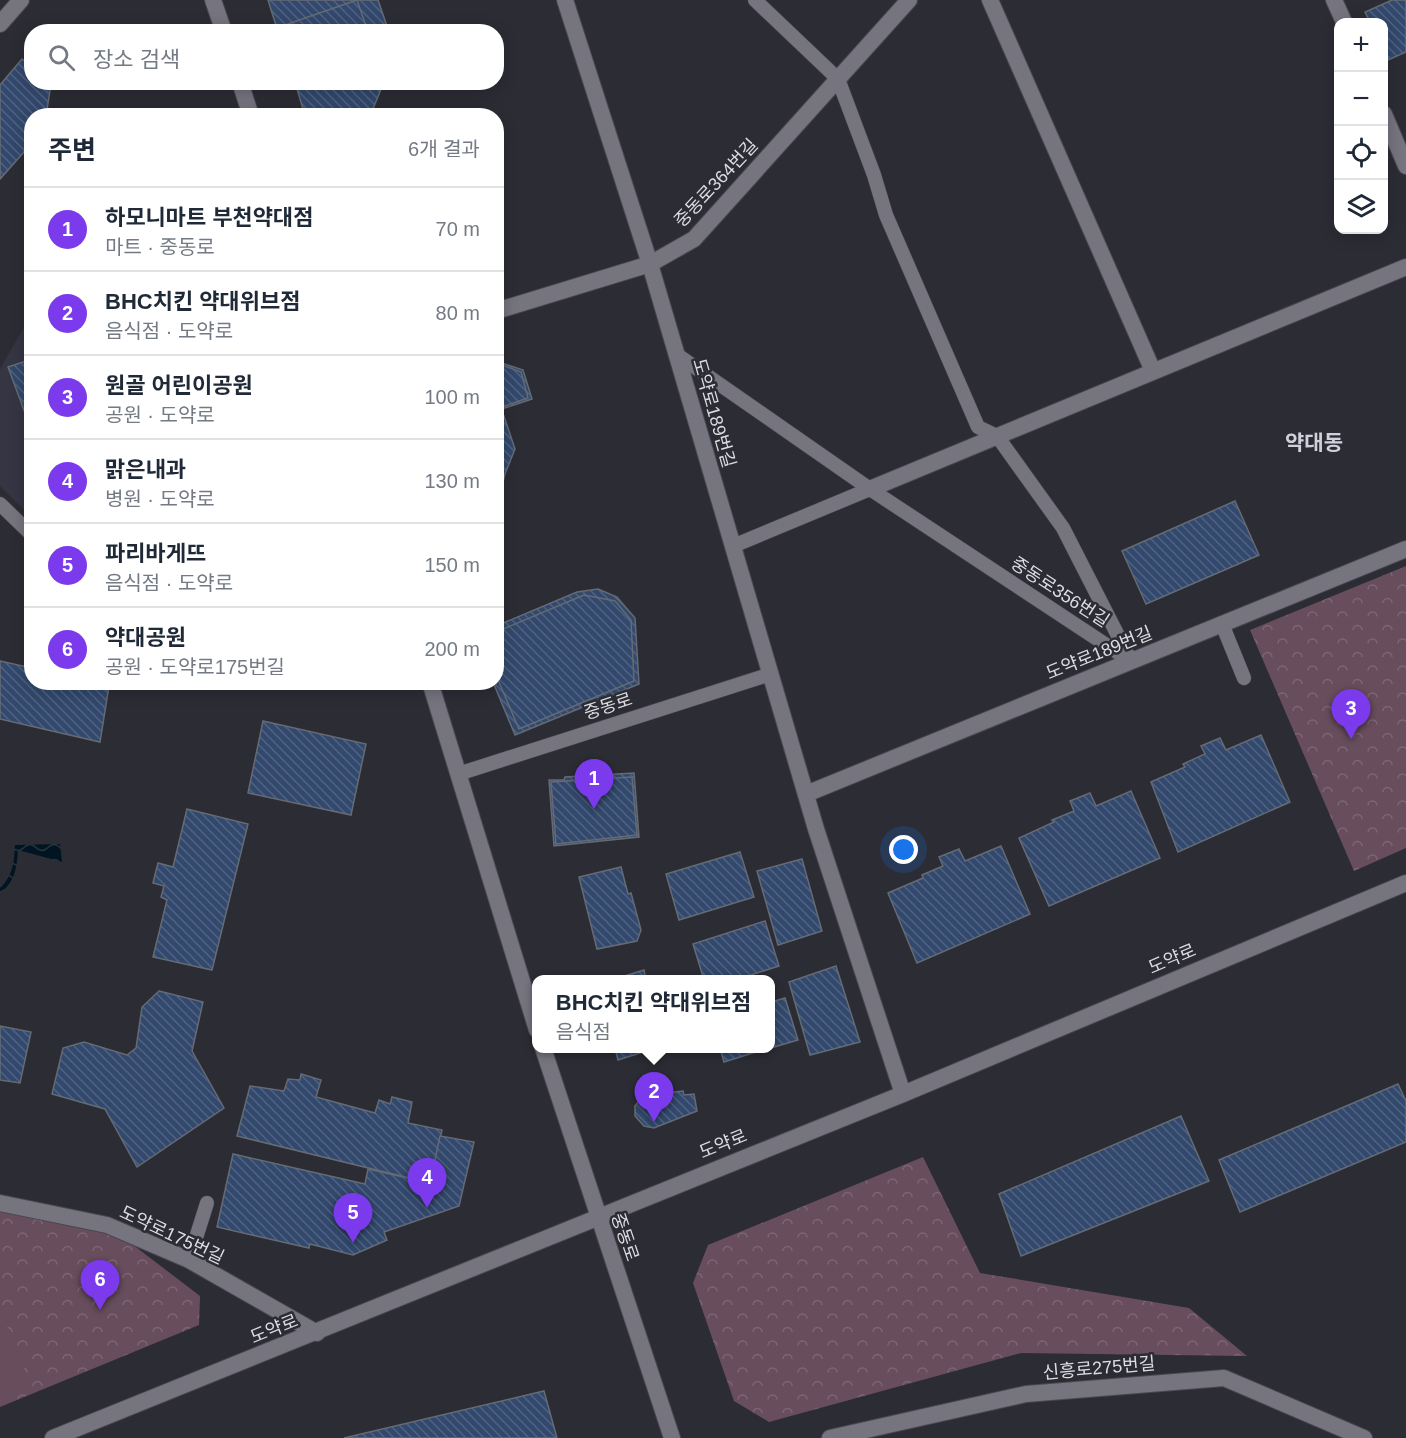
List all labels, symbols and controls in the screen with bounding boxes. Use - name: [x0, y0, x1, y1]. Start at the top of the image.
- map controls: [1334, 18, 1388, 234]
- button: +: [1334, 18, 1388, 72]
- search box: [24, 24, 504, 90]
- icon: search: [45, 41, 78, 74]
- text: 장소 검색: [93, 47, 180, 72]
- button: −: [1334, 72, 1388, 126]
- button: locate: [1334, 126, 1388, 180]
- text: 주변: [48, 135, 96, 165]
- street label: 중동로364번길: [670, 135, 762, 231]
- text: 6개 결과: [408, 138, 480, 160]
- button: layers: [1334, 180, 1388, 234]
- text: 하모니마트 부천약대점: [105, 205, 314, 230]
- text: 1: [62, 218, 73, 240]
- text: 70 m: [436, 218, 480, 240]
- text: 마트 · 중동로: [105, 236, 215, 258]
- text: BHC치킨 약대위브점: [105, 289, 300, 314]
- text: 2: [62, 302, 73, 324]
- text: 80 m: [436, 302, 480, 324]
- text: 음식점 · 도약로: [105, 320, 233, 342]
- street label: 도약로189번길: [689, 356, 739, 470]
- text: 원골 어린이공원: [105, 373, 253, 398]
- text: 3: [62, 386, 73, 408]
- text: 100 m: [424, 386, 480, 408]
- text: 공원 · 도약로: [105, 404, 215, 426]
- district label: 약대동: [1285, 431, 1343, 454]
- text: 맑은내과: [105, 457, 186, 482]
- text: 4: [62, 470, 73, 492]
- text: 130 m: [424, 470, 480, 492]
- text: 병원 · 도약로: [105, 488, 215, 510]
- text: 파리바게뜨: [105, 541, 206, 566]
- street label: 중동로356번길: [1007, 553, 1113, 631]
- text: 5: [62, 554, 73, 576]
- text: 150 m: [424, 554, 480, 576]
- text: 음식점 · 도약로: [105, 572, 233, 594]
- street label: 도약로189번길: [1043, 623, 1155, 683]
- text: 약대공원: [105, 625, 186, 650]
- text: 6: [62, 638, 73, 660]
- text: 200 m: [424, 638, 480, 660]
- text: 공원 · 도약로175번길: [105, 656, 285, 678]
- street label: 중동로: [581, 689, 635, 723]
- pin: 3: [1332, 690, 1370, 739]
- pin: 1: [574, 760, 614, 809]
- your location: [889, 835, 918, 864]
- street label: 도약로: [1145, 940, 1199, 978]
- popup: [532, 975, 775, 1053]
- text: BHC치킨 약대위브점: [556, 990, 751, 1015]
- text: 음식점: [556, 1021, 611, 1043]
- pin: 2: [634, 1072, 674, 1122]
- street label: 도약로: [696, 1125, 750, 1163]
- pin: 4: [408, 1158, 446, 1208]
- pin: 5: [334, 1194, 372, 1243]
- street label: 도약로175번길: [117, 1202, 227, 1268]
- street label: 중동로: [607, 1210, 643, 1264]
- pin: 6: [80, 1260, 120, 1310]
- street label: 도약로: [247, 1310, 301, 1348]
- street label: 신흥로275번길: [1042, 1353, 1156, 1383]

